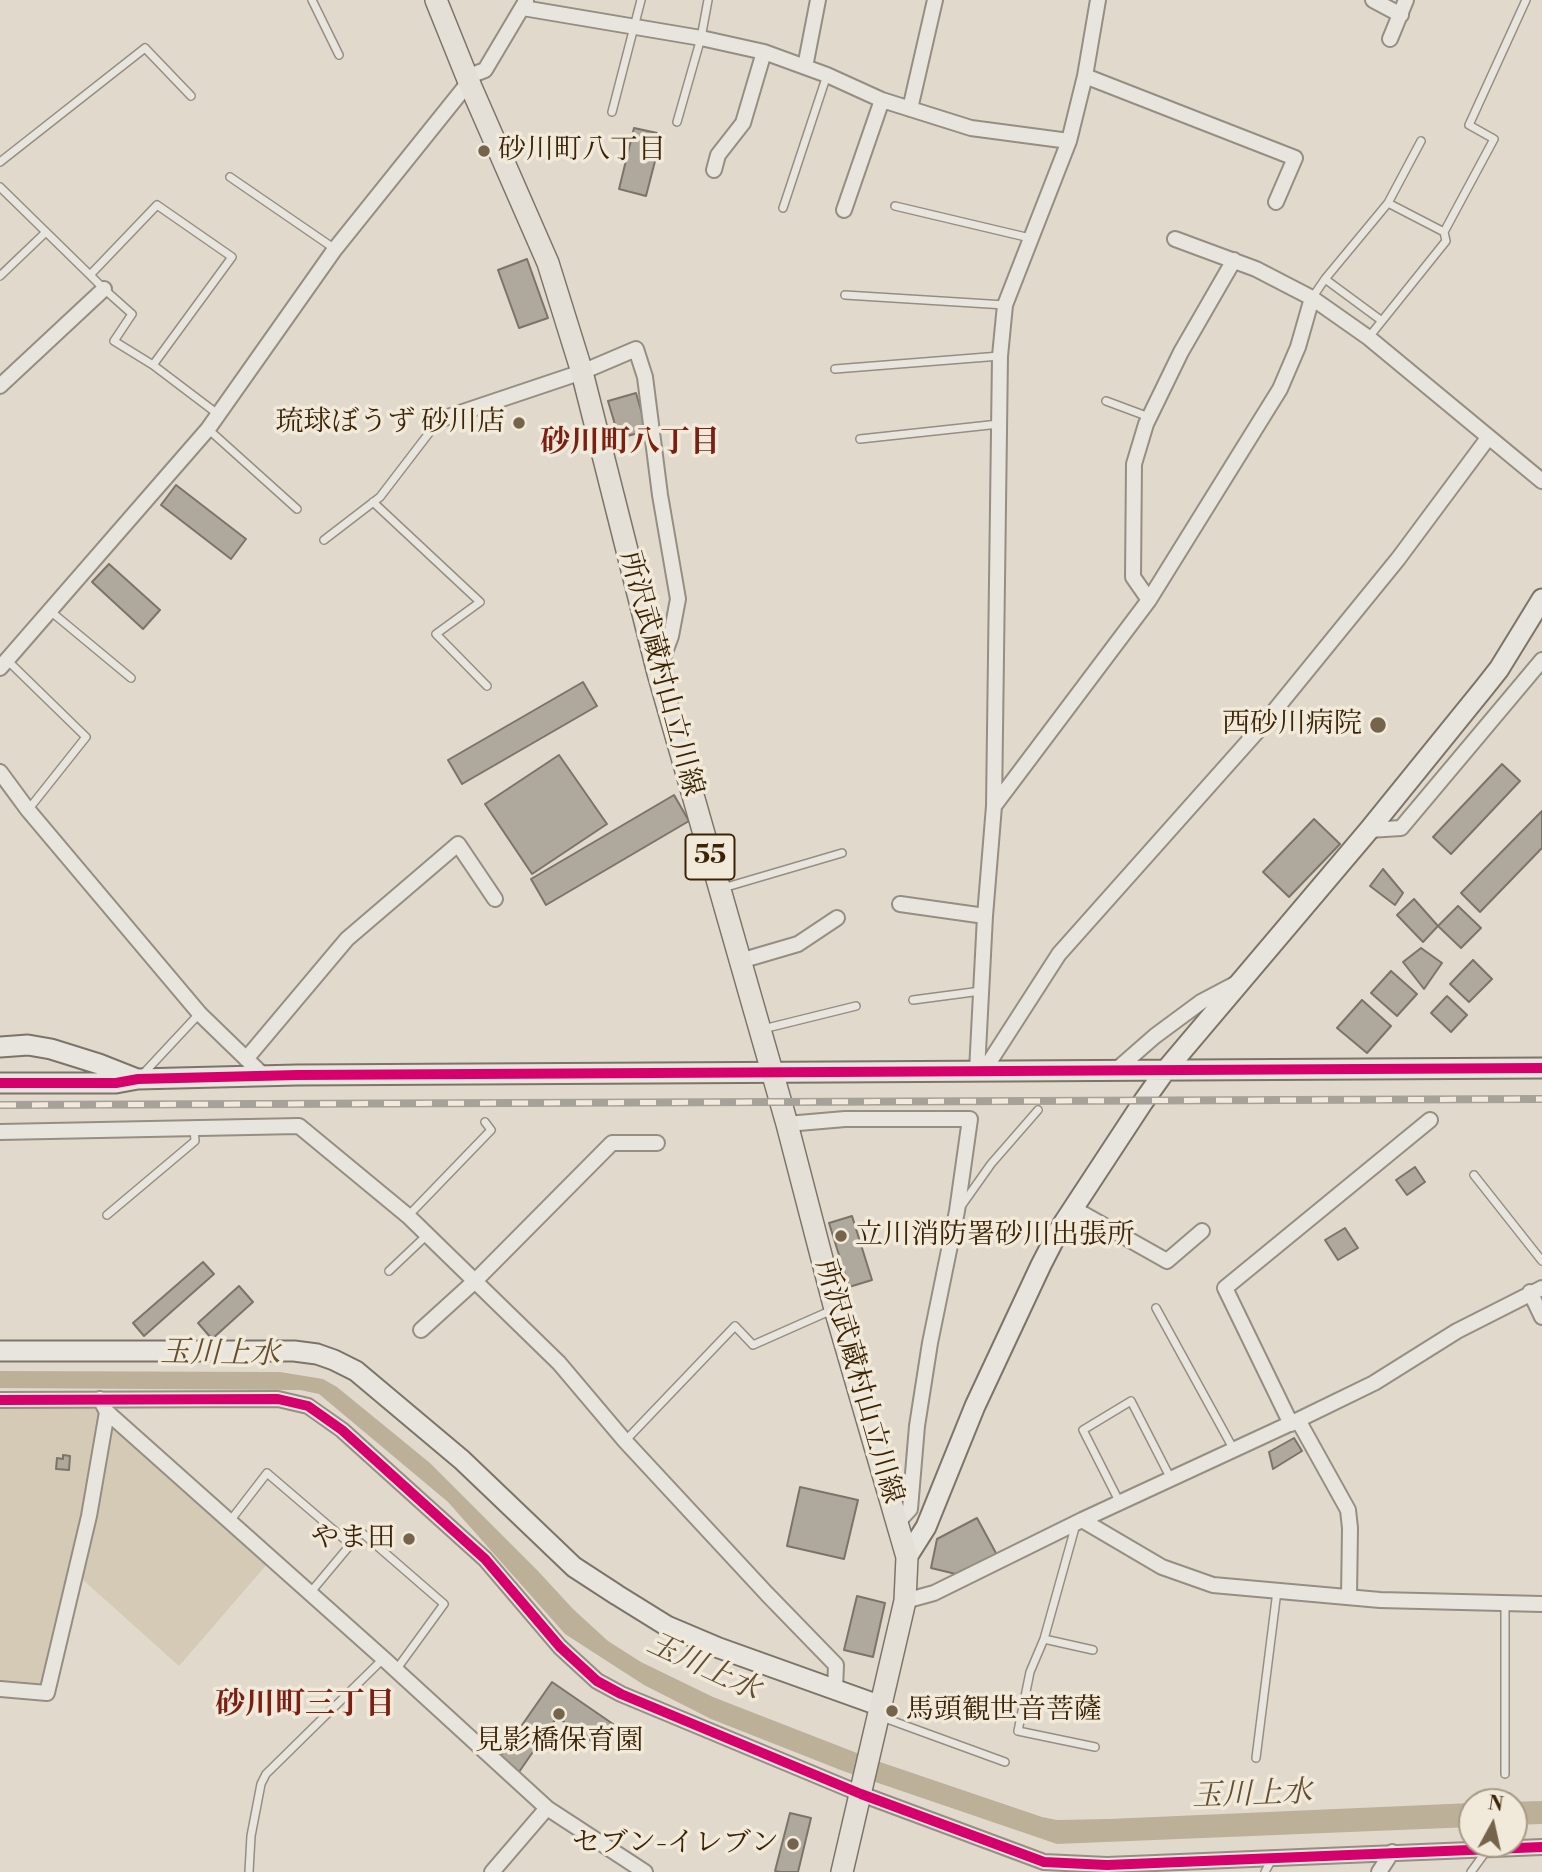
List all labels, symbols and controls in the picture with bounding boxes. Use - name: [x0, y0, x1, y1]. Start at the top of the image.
- place label: 砂川町八丁目: [498, 134, 666, 168]
- marker: 砂川町八丁目: [476, 143, 492, 159]
- place label: 琉球ぼうず 砂川店: [275, 406, 505, 440]
- marker: 琉球ぼうず 砂川店: [511, 415, 527, 431]
- district label: 砂川町八丁目: [540, 426, 720, 462]
- street label: 所沢武蔵村山立川線: [611, 548, 709, 800]
- place label: 西砂川病院: [1222, 708, 1362, 742]
- marker: 西砂川病院: [1368, 715, 1388, 735]
- road number: 55: [686, 834, 734, 880]
- place label: 立川消防署砂川出張所: [855, 1219, 1135, 1253]
- marker: 立川消防署砂川出張所: [833, 1228, 849, 1244]
- street label: 所沢武蔵村山立川線: [807, 1256, 909, 1508]
- water label: 玉川上水: [160, 1336, 280, 1374]
- place label: やま田: [311, 1522, 395, 1556]
- marker: やま田: [401, 1531, 417, 1547]
- water label: 玉川上水: [641, 1626, 765, 1710]
- district label: 砂川町三丁目: [215, 1688, 395, 1724]
- place label: 馬頭観世音菩薩: [906, 1694, 1102, 1728]
- marker: 馬頭観世音菩薩: [884, 1703, 900, 1719]
- marker: 見影橋保育園: [551, 1706, 567, 1722]
- place label: 見影橋保育園: [475, 1725, 643, 1759]
- water label: 玉川上水: [1191, 1776, 1313, 1816]
- north arrow: [1458, 1788, 1528, 1858]
- text: N: [1487, 1791, 1505, 1817]
- place label: セブン-イレブン: [572, 1827, 779, 1861]
- marker: セブン-イレブン: [785, 1836, 801, 1852]

